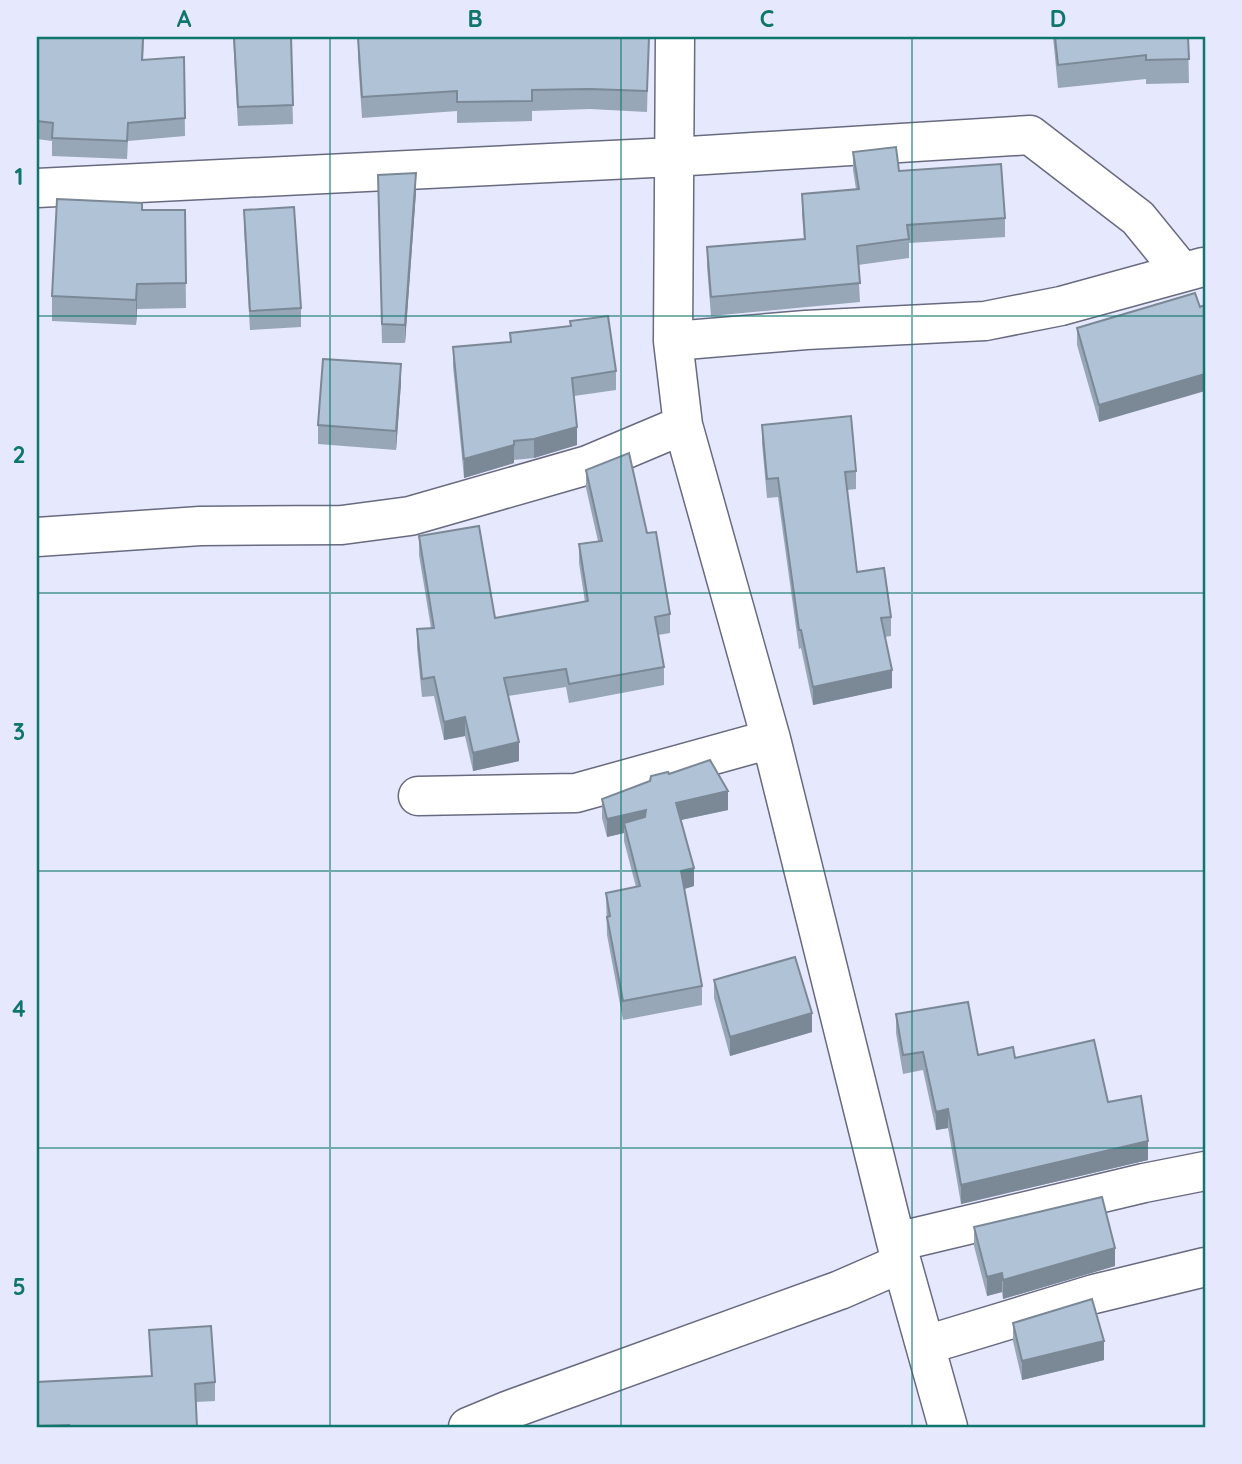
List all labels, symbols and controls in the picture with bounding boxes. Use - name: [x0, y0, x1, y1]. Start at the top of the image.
- text: A: [177, 4, 192, 33]
- text: B: [467, 4, 483, 33]
- text: C: [760, 4, 774, 33]
- text: D: [1050, 4, 1066, 33]
- text: 1: [15, 162, 23, 191]
- text: 2: [12, 440, 26, 469]
- text: 3: [13, 717, 25, 746]
- text: 4: [12, 994, 26, 1023]
- text: 5: [12, 1272, 26, 1301]

